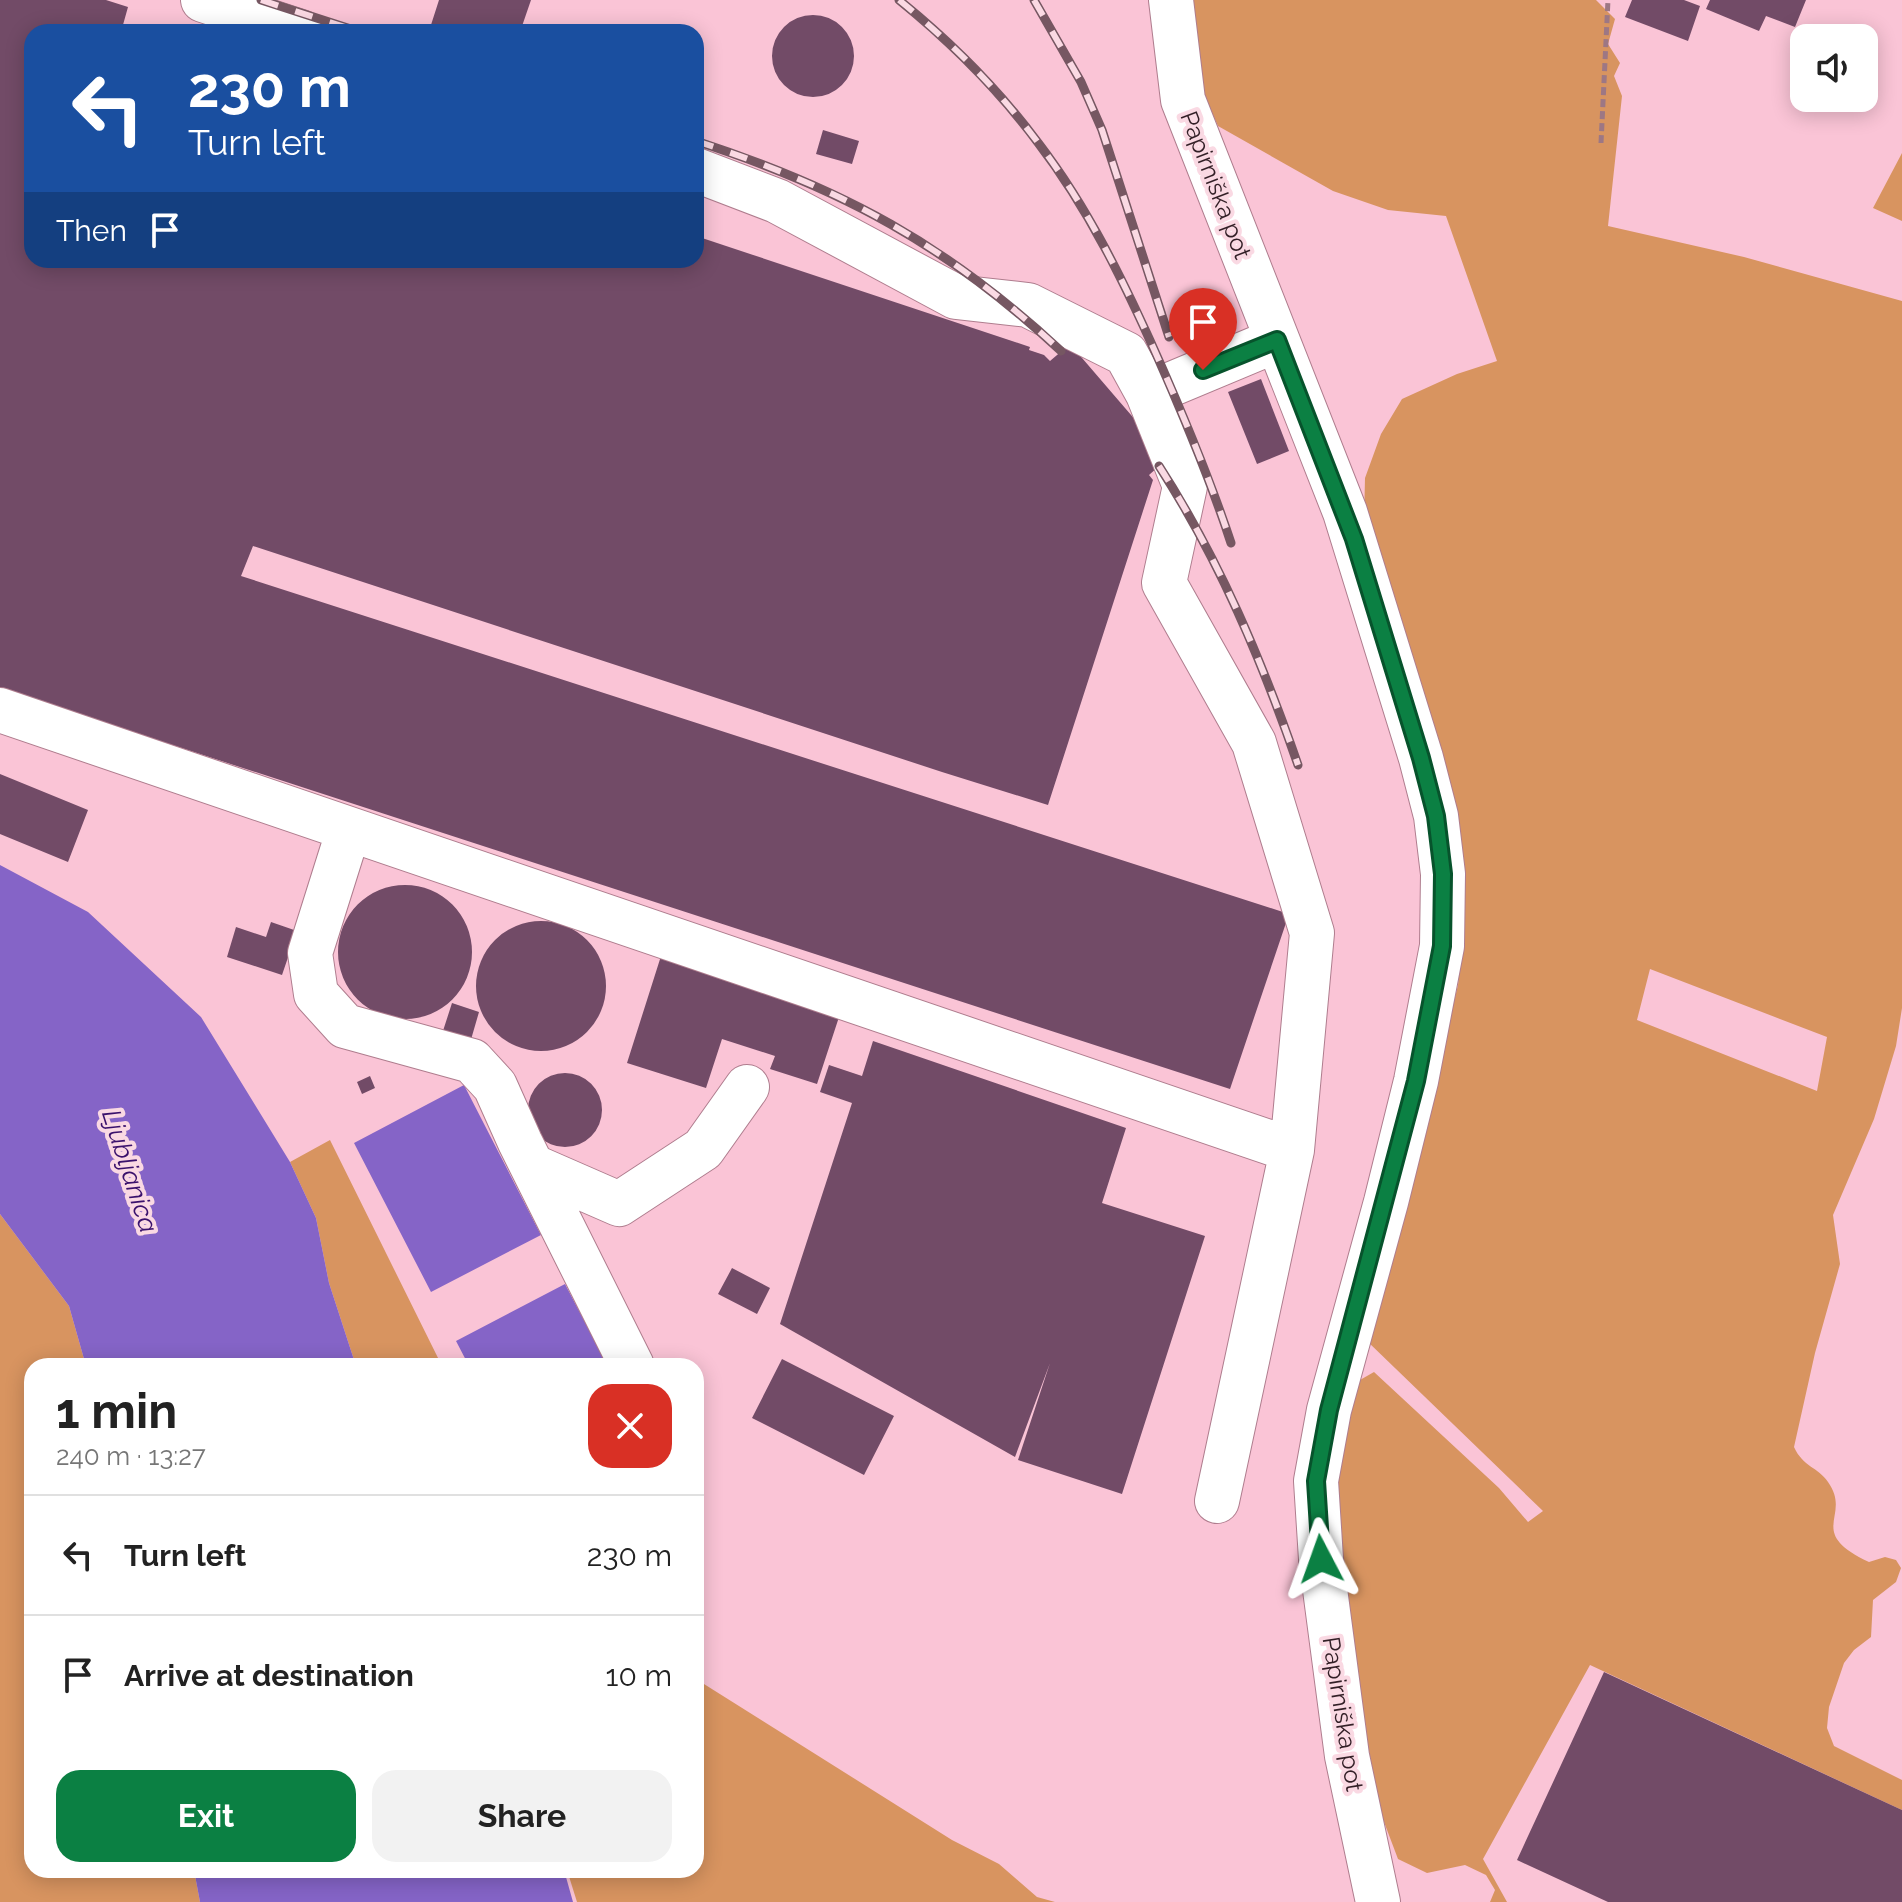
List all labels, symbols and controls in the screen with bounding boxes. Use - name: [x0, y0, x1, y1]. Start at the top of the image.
- map controls: [1790, 24, 1878, 112]
- button: sound: [1790, 24, 1878, 112]
- text: 230 m: [188, 54, 351, 120]
- icon: left: [56, 56, 160, 160]
- street label: Papirniška pot: [1175, 107, 1257, 263]
- text: Turn left: [188, 121, 326, 163]
- icon: arrive: [143, 208, 187, 252]
- text: Then: [56, 213, 127, 248]
- pin: [1169, 288, 1237, 370]
- icon: arrive: [1181, 300, 1225, 344]
- water label: Ljubljanica: [96, 1106, 164, 1236]
- text: 1 min: [56, 1383, 177, 1439]
- button: close: [588, 1384, 672, 1468]
- text: 240 m · 13:27: [56, 1441, 206, 1471]
- position arrow: [1279, 1517, 1363, 1601]
- icon: left: [56, 1533, 100, 1577]
- text: Turn left: [124, 1538, 246, 1573]
- text: 230 m: [587, 1538, 672, 1573]
- street label: Papirniška pot: [1316, 1635, 1370, 1793]
- icon: arrive: [56, 1653, 100, 1697]
- text: Arrive at destination: [124, 1658, 414, 1693]
- text: 10 m: [606, 1658, 672, 1693]
- button: Exit: [56, 1770, 356, 1862]
- button: Share: [372, 1770, 672, 1862]

